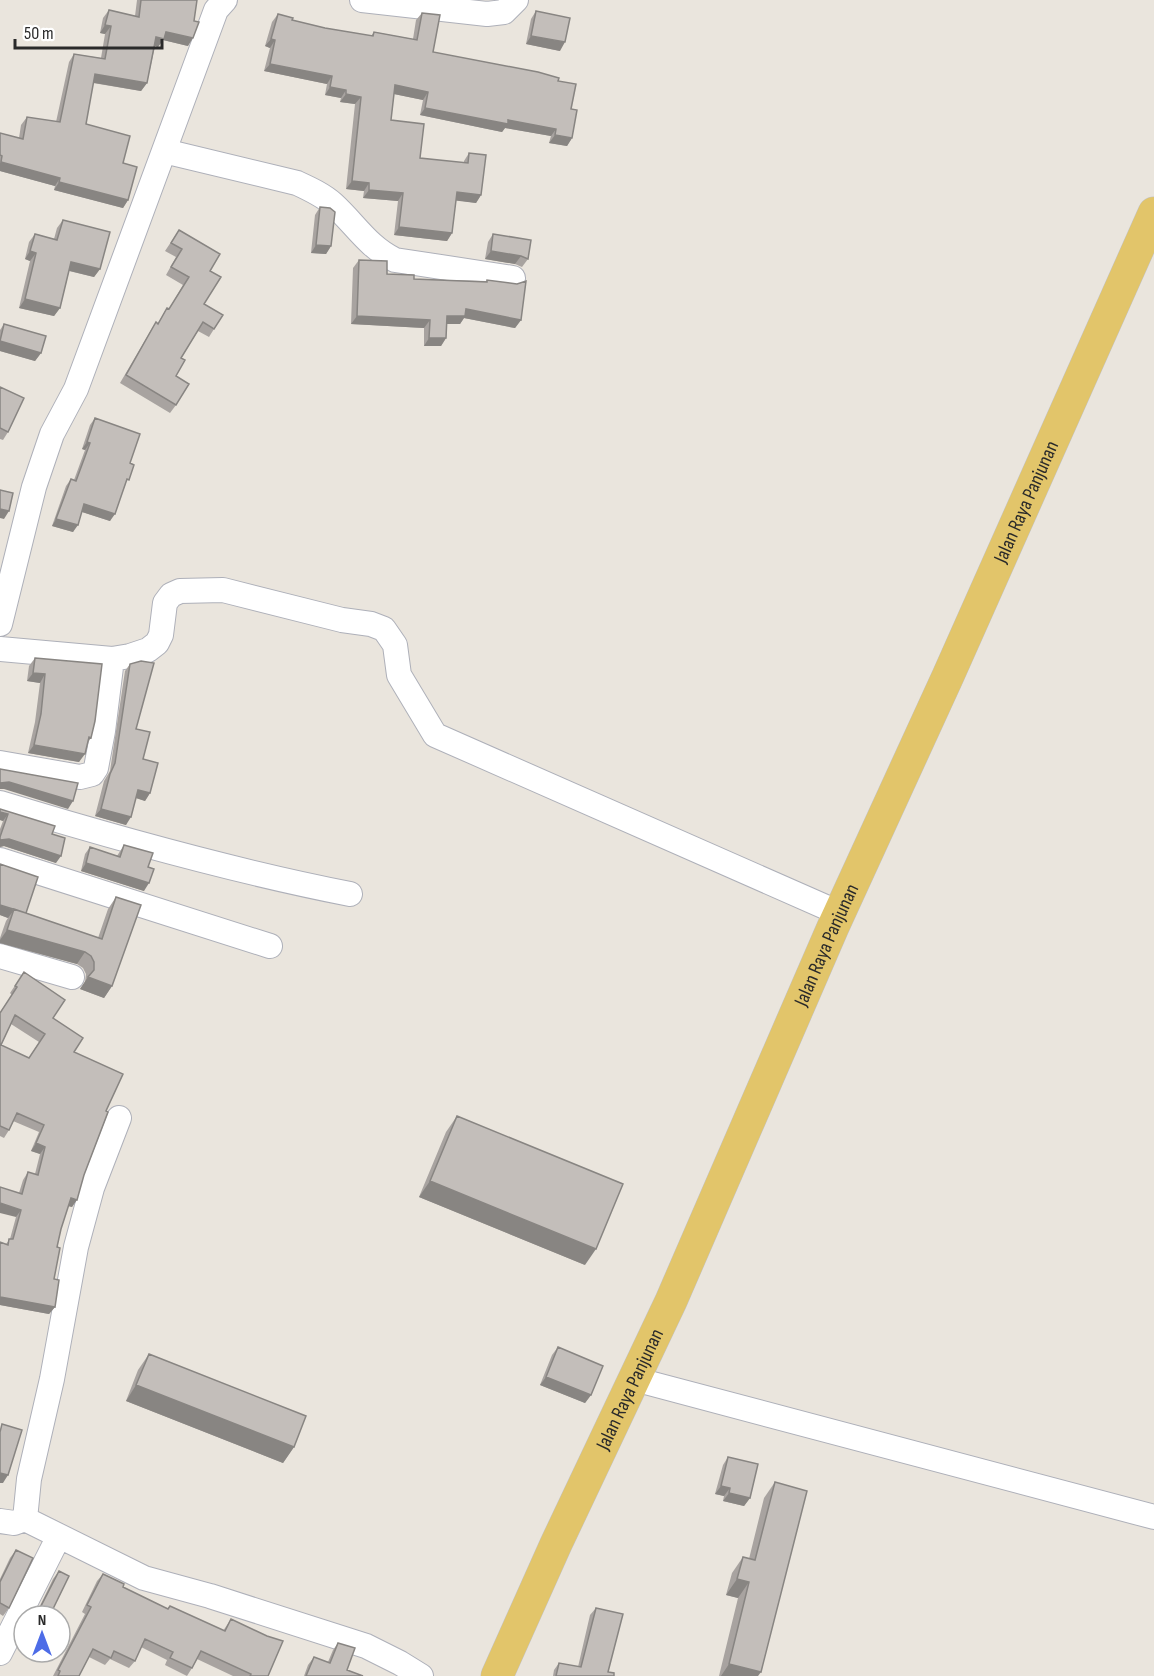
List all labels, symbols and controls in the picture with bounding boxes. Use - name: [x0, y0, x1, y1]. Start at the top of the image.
- scale bar: [15, 12, 162, 50]
- text: 50 m: [24, 23, 54, 44]
- street label: Jalan Raya Panjunan: [988, 437, 1064, 568]
- street label: Jalan Raya Panjunan: [789, 880, 864, 1011]
- street label: Jalan Raya Panjunan: [591, 1325, 669, 1455]
- north arrow: [12, 1604, 72, 1664]
- text: N: [38, 1611, 46, 1630]

